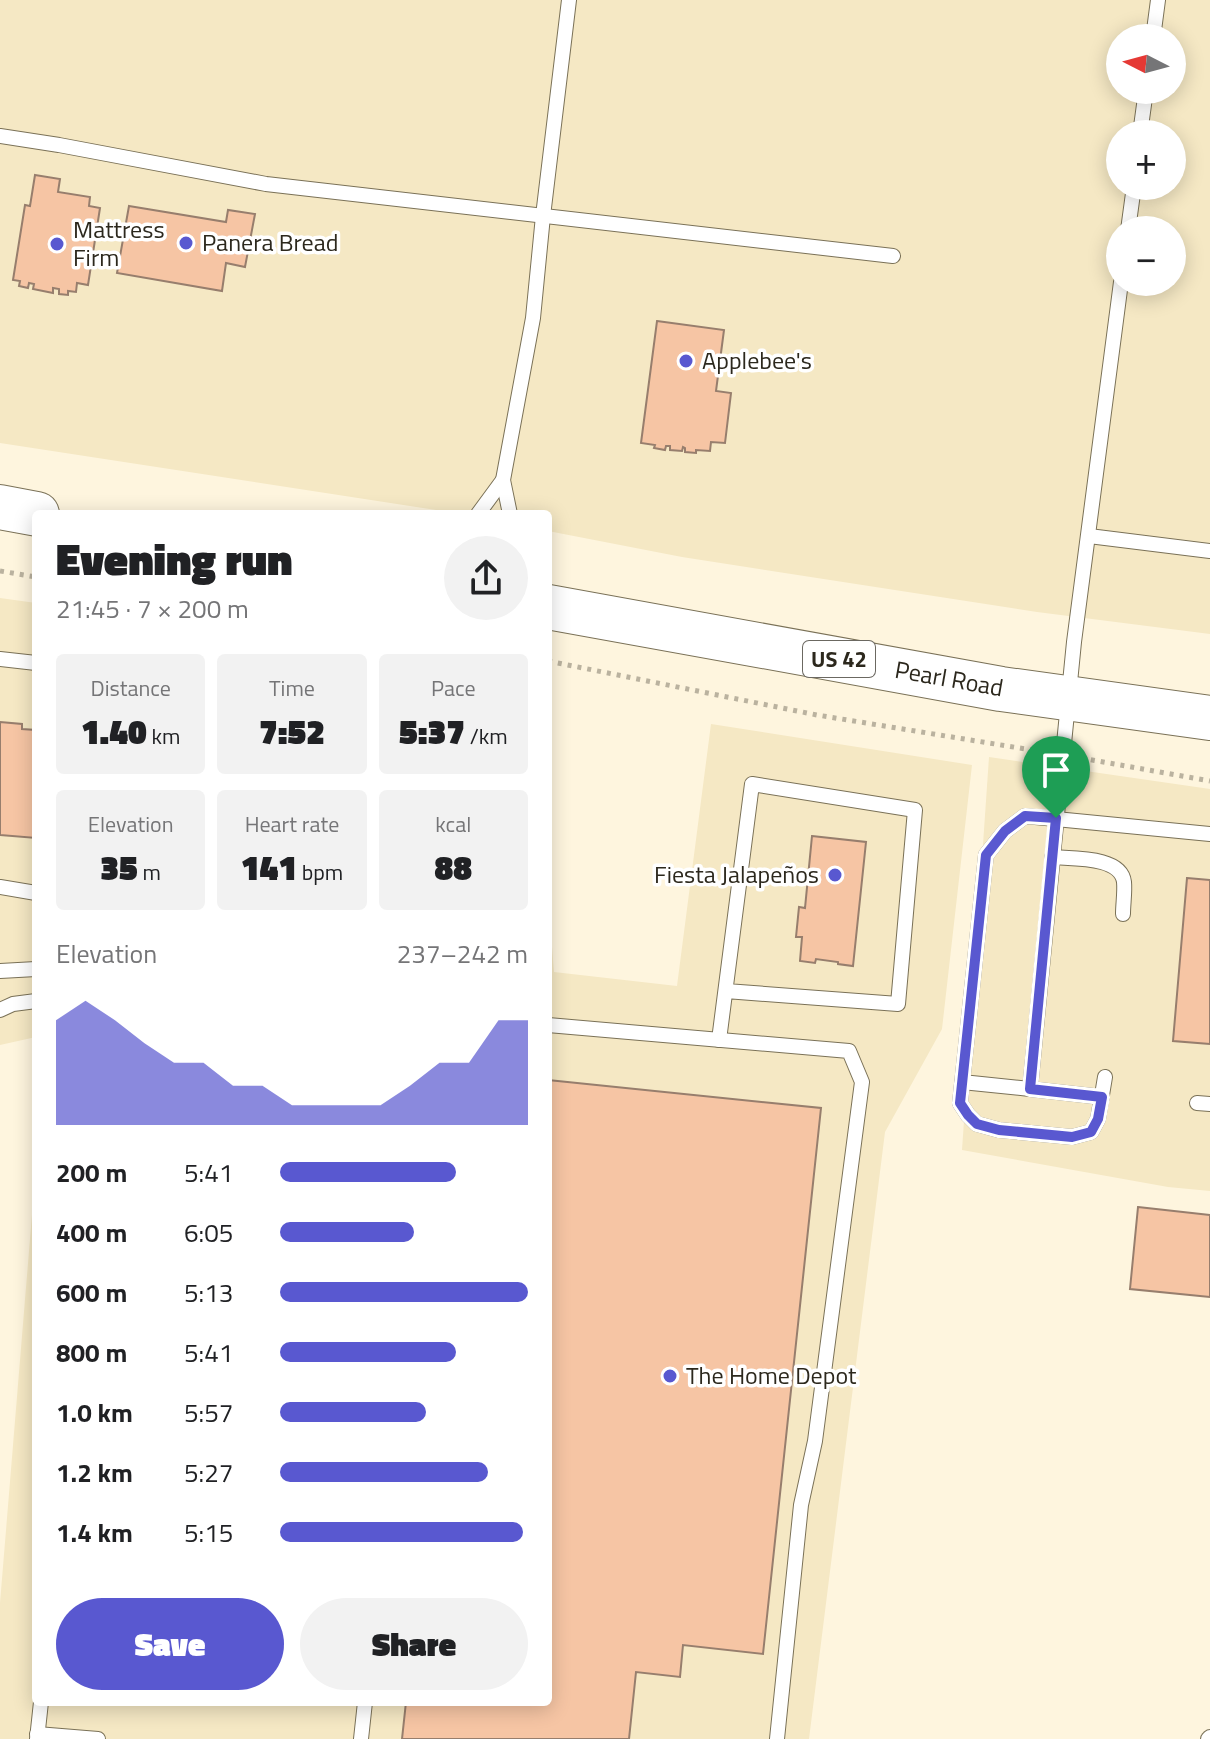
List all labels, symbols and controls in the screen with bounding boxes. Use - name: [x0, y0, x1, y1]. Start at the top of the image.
- north arrow: [1106, 24, 1186, 104]
- map controls: [1106, 24, 1186, 296]
- button: +: [1106, 120, 1186, 200]
- place label: Mattress Firm: [73, 211, 165, 275]
- button: −: [1106, 216, 1186, 296]
- place label: Panera Bread: [202, 224, 338, 260]
- marker: Panera Bread: [177, 234, 195, 252]
- marker: Mattress Firm: [48, 235, 66, 253]
- place label: Applebee's: [702, 342, 812, 378]
- marker: Applebee's: [677, 352, 695, 370]
- text: Evening run: [56, 525, 293, 592]
- button: share: [444, 536, 528, 620]
- text: 21:45 · 7 × 200 m: [56, 589, 249, 628]
- road number: US 42: [803, 641, 875, 677]
- street label: Pearl Road: [892, 651, 1006, 705]
- text: Distance: [90, 671, 171, 705]
- text: Time: [269, 671, 315, 705]
- text: Pace: [431, 671, 476, 705]
- text: 1.40: [81, 705, 147, 757]
- text: 7:52: [259, 705, 325, 757]
- text: 5:37: [399, 705, 465, 757]
- text: km: [147, 719, 180, 753]
- text: /km: [465, 719, 508, 753]
- pin: [1022, 736, 1090, 818]
- icon: arrive: [1034, 748, 1078, 792]
- text: Elevation: [88, 807, 173, 841]
- text: Heart rate: [245, 807, 339, 841]
- text: kcal: [435, 807, 471, 841]
- text: 35: [100, 841, 138, 893]
- text: 141: [241, 841, 297, 893]
- text: 88: [435, 841, 472, 893]
- text: m: [138, 855, 161, 889]
- text: bpm: [297, 855, 343, 889]
- place label: Fiesta Jalapeños: [654, 856, 819, 892]
- marker: Fiesta Jalapeños: [826, 866, 844, 884]
- text: Elevation: [56, 934, 157, 973]
- text: 237–242 m: [397, 934, 528, 973]
- text: 200 m: [56, 1153, 127, 1192]
- text: 5:41: [184, 1153, 233, 1192]
- text: 400 m: [56, 1213, 127, 1252]
- text: 6:05: [184, 1213, 233, 1252]
- text: 600 m: [56, 1273, 127, 1312]
- text: 5:13: [184, 1273, 233, 1312]
- text: 800 m: [56, 1333, 127, 1372]
- text: 5:41: [184, 1333, 233, 1372]
- place label: The Home Depot: [686, 1357, 857, 1393]
- marker: The Home Depot: [661, 1367, 679, 1385]
- text: 1.0 km: [56, 1393, 133, 1432]
- text: 5:57: [184, 1393, 233, 1432]
- text: 1.2 km: [56, 1453, 133, 1492]
- text: 5:27: [184, 1453, 233, 1492]
- text: 1.4 km: [56, 1513, 133, 1552]
- text: 5:15: [184, 1513, 233, 1552]
- button: Save: [56, 1598, 284, 1690]
- button: Share: [300, 1598, 528, 1690]

